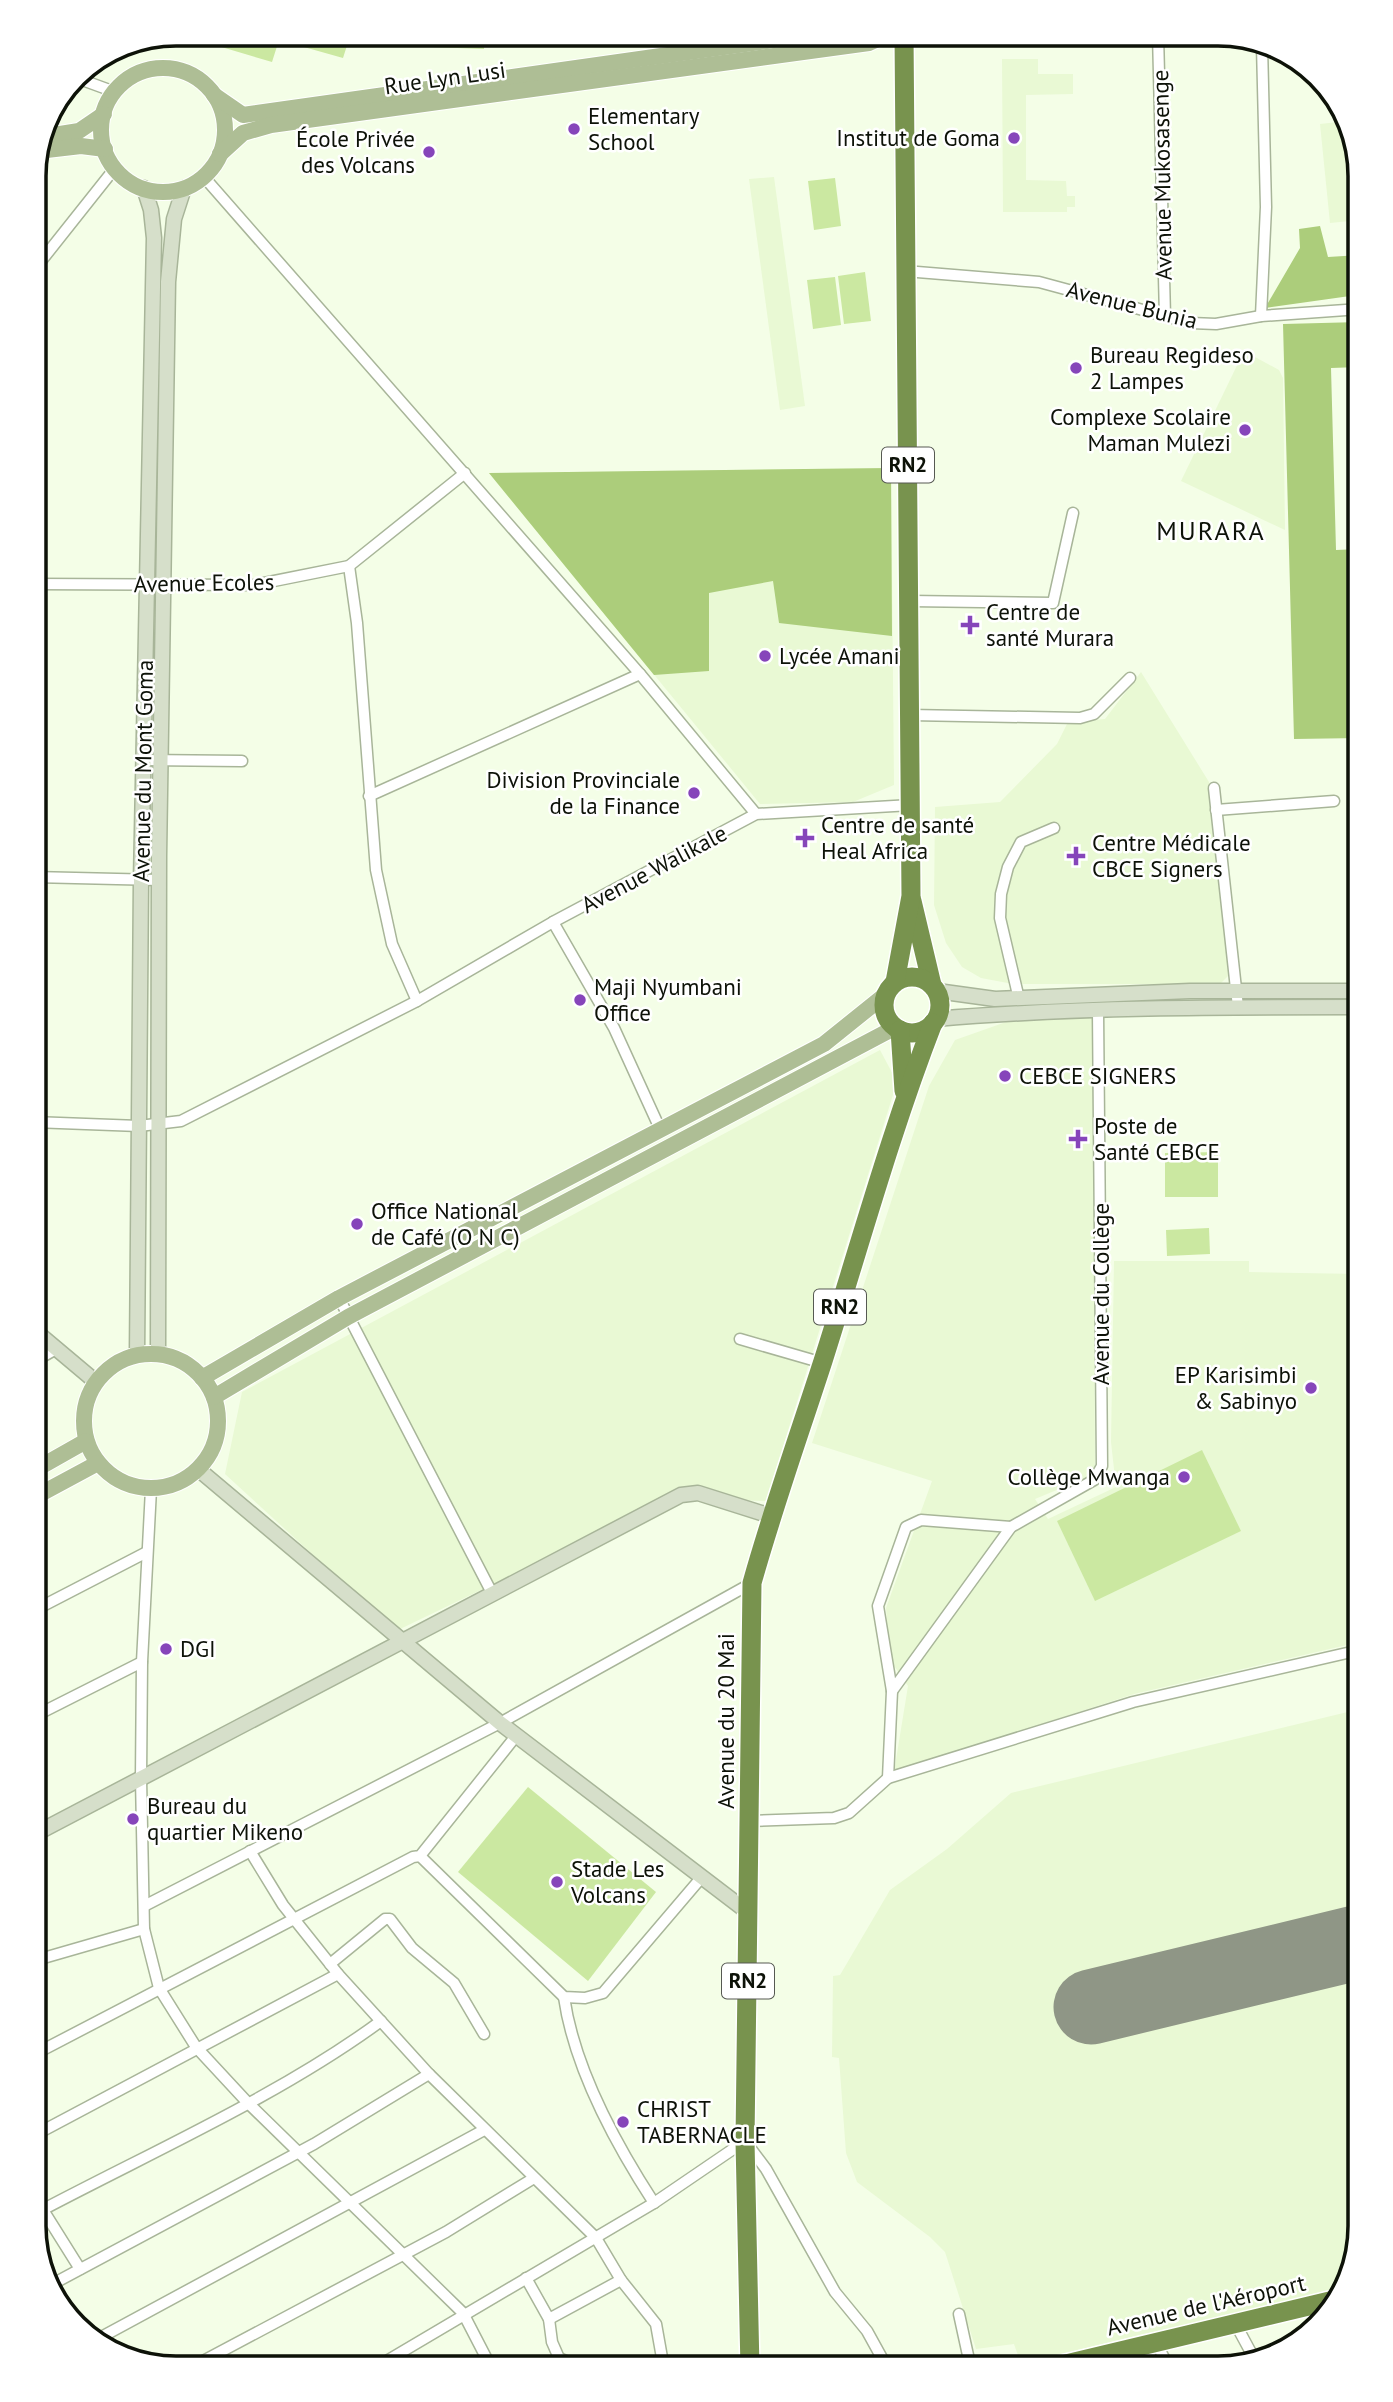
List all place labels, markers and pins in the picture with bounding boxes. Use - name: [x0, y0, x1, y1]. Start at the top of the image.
- place label: Elementary School: [588, 101, 700, 156]
- marker: Elementary School: [566, 121, 582, 137]
- place label: Institut de Goma: [836, 123, 1000, 152]
- place label: École Privée des Volcans: [296, 124, 415, 179]
- marker: Institut de Goma: [1006, 130, 1022, 146]
- marker: École Privée des Volcans: [421, 144, 437, 160]
- place label: Bureau Regideso 2 Lampes: [1090, 340, 1254, 395]
- marker: Bureau Regideso 2 Lampes: [1068, 360, 1084, 376]
- place label: Complexe Scolaire Maman Mulezi: [1050, 402, 1231, 457]
- marker: Complexe Scolaire Maman Mulezi: [1237, 422, 1253, 438]
- place label: Centre de santé Murara: [986, 597, 1114, 652]
- marker: Centre de santé Murara: [960, 615, 980, 635]
- place label: Lycée Amani: [779, 641, 900, 670]
- marker: Lycée Amani: [757, 648, 773, 664]
- place label: Division Provinciale de la Finance: [487, 765, 680, 820]
- marker: Division Provinciale de la Finance: [686, 785, 702, 801]
- place label: Centre de santé Heal Africa: [821, 810, 974, 865]
- marker: Centre de santé Heal Africa: [795, 828, 815, 848]
- place label: Centre Médicale CBCE Signers: [1092, 828, 1251, 883]
- marker: Centre Médicale CBCE Signers: [1066, 846, 1086, 866]
- place label: Maji Nyumbani Office: [594, 972, 742, 1027]
- marker: Maji Nyumbani Office: [572, 992, 588, 1008]
- place label: CEBCE SIGNERS: [1019, 1061, 1176, 1090]
- marker: CEBCE SIGNERS: [997, 1068, 1013, 1084]
- place label: Poste de Santé CEBCE: [1094, 1111, 1220, 1166]
- marker: Poste de Santé CEBCE: [1068, 1129, 1088, 1149]
- place label: Office National de Café (O N C): [371, 1196, 520, 1251]
- marker: Office National de Café (O N C): [349, 1216, 365, 1232]
- place label: EP Karisimbi & Sabinyo: [1175, 1360, 1297, 1415]
- marker: EP Karisimbi & Sabinyo: [1303, 1380, 1319, 1396]
- place label: Collège Mwanga: [1007, 1462, 1170, 1491]
- marker: Collège Mwanga: [1176, 1469, 1192, 1485]
- place label: DGI: [180, 1634, 216, 1663]
- marker: DGI: [158, 1641, 174, 1657]
- place label: Bureau du quartier Mikeno: [147, 1791, 303, 1846]
- marker: Bureau du quartier Mikeno: [125, 1811, 141, 1827]
- place label: Stade Les Volcans: [570, 1854, 665, 1909]
- marker: Stade Les Volcans: [549, 1874, 565, 1890]
- place label: CHRIST TABERNACLE: [637, 2094, 767, 2149]
- marker: CHRIST TABERNACLE: [615, 2114, 631, 2130]

